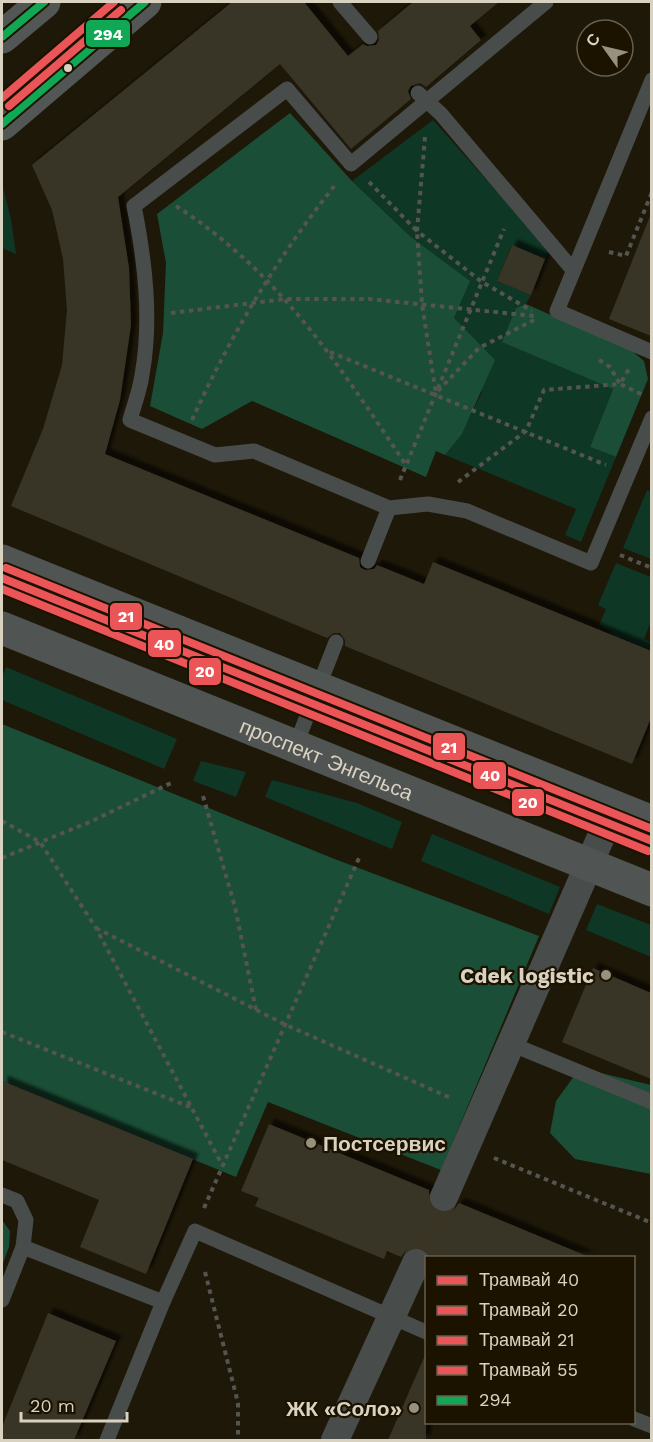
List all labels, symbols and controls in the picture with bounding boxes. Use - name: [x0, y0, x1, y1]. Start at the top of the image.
- north arrow: [575, 18, 635, 78]
- line badge: 294: [85, 19, 131, 48]
- text: 294: [93, 25, 123, 44]
- text: С: [582, 29, 604, 50]
- unlabelled marker: [62, 62, 74, 74]
- line badge: 21: [109, 602, 143, 631]
- text: 21: [118, 607, 134, 626]
- line badge: 40: [147, 629, 182, 658]
- text: 40: [154, 635, 174, 654]
- line badge: 20: [188, 657, 222, 686]
- text: 20: [195, 662, 215, 681]
- street label: проспект Энгельса: [236, 713, 417, 805]
- line badge: 21: [432, 732, 466, 761]
- text: 21: [441, 738, 457, 757]
- line badge: 40: [472, 761, 507, 790]
- text: 40: [480, 766, 500, 785]
- line badge: 20: [511, 788, 545, 817]
- text: 20: [518, 793, 538, 812]
- place label: Cdek logistic: [460, 963, 594, 988]
- marker: Cdek logistic: [599, 968, 613, 982]
- place label: Постсервис: [323, 1131, 446, 1156]
- marker: Постсервис: [304, 1136, 318, 1150]
- legend: [425, 1256, 635, 1424]
- text: Трамвай 40: [479, 1269, 579, 1290]
- text: Трамвай 20: [479, 1299, 579, 1320]
- text: Трамвай 21: [479, 1329, 574, 1350]
- text: Трамвай 55: [479, 1359, 578, 1380]
- scale bar: [21, 1385, 128, 1423]
- text: 294: [479, 1389, 512, 1410]
- text: 20 m: [30, 1395, 75, 1416]
- place label: ЖК «Соло»: [285, 1396, 402, 1421]
- marker: ЖК «Соло»: [407, 1401, 421, 1415]

